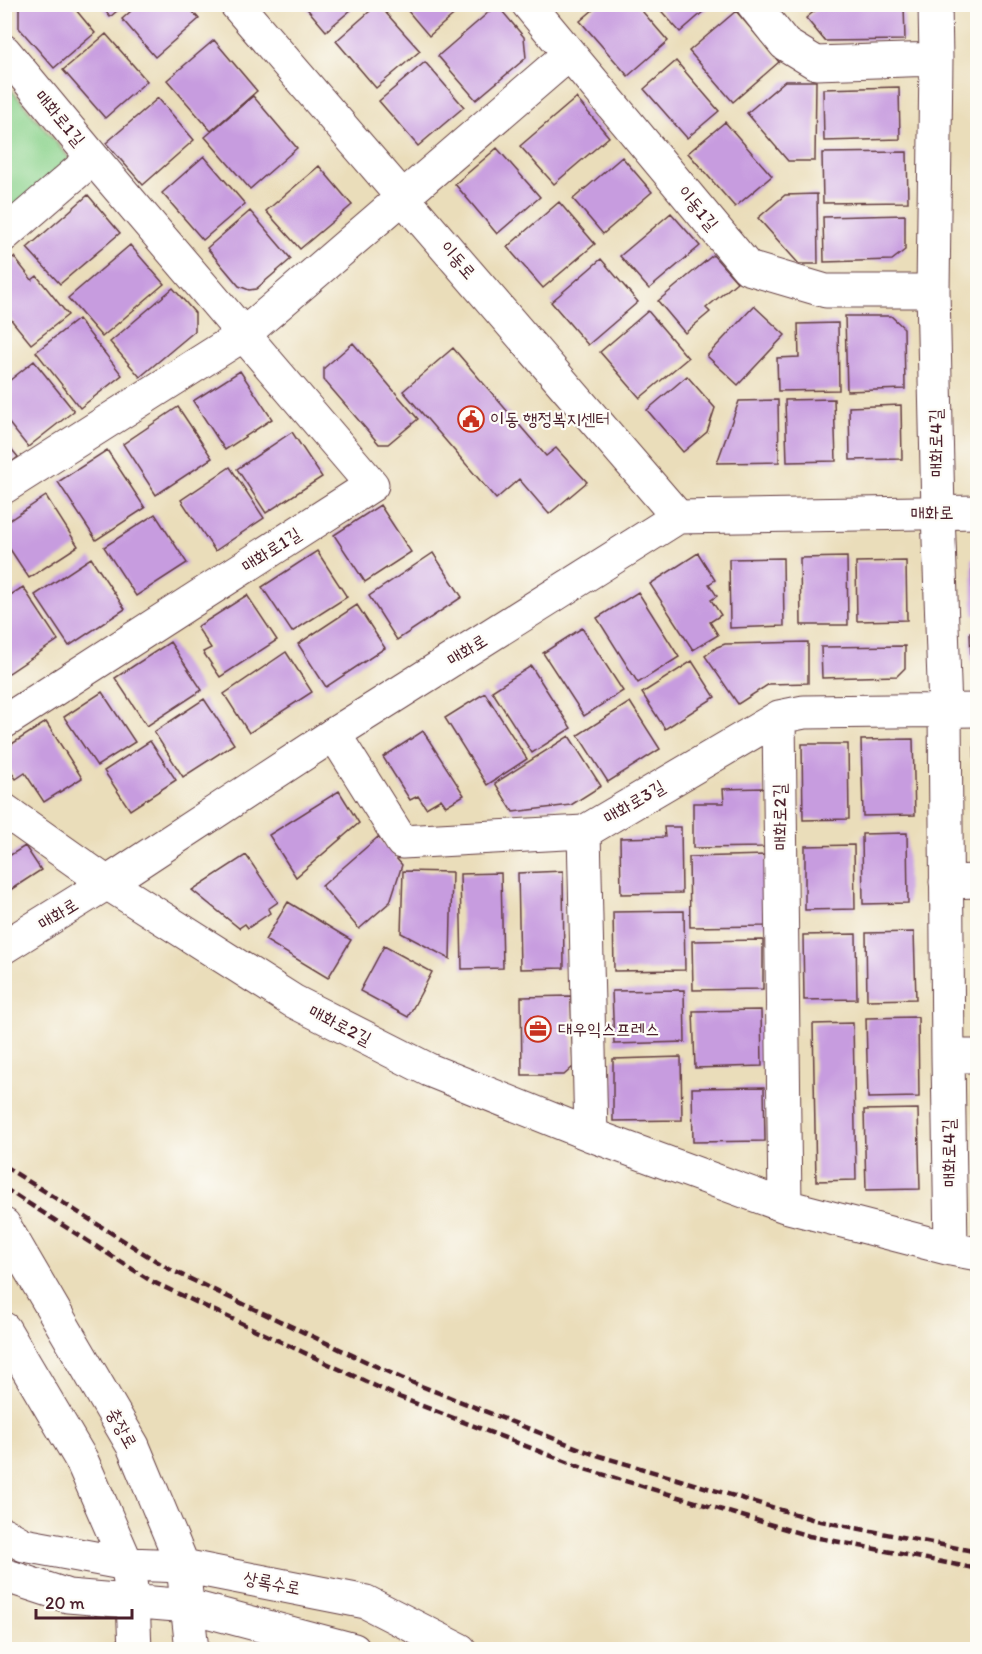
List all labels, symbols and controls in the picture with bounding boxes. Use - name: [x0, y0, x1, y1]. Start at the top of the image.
- street label: 매화로1길: [30, 86, 90, 151]
- street label: 이동1길: [673, 181, 723, 235]
- street label: 이동로: [435, 236, 481, 284]
- public building icon: 이동 행정복지센터: [456, 404, 486, 434]
- place label: 이동 행정복지센터: [490, 408, 610, 430]
- street label: 매화로4길: [924, 408, 948, 478]
- street label: 매화로: [910, 502, 954, 524]
- street label: 매화로1길: [237, 522, 305, 577]
- street label: 매화로: [443, 629, 491, 671]
- street label: 매화로3길: [599, 775, 669, 829]
- street label: 매화로2길: [768, 783, 792, 851]
- street label: 매화로: [34, 893, 82, 935]
- street label: 매화로2길: [305, 1000, 375, 1050]
- office icon: 대우익스프레스: [523, 1014, 553, 1044]
- place label: 대우익스프레스: [558, 1018, 659, 1040]
- street label: 매화로4길: [937, 1118, 961, 1188]
- street label: 충장로: [102, 1404, 142, 1452]
- street label: 상록수로: [241, 1567, 303, 1599]
- scale bar: [36, 1582, 132, 1620]
- text: 20 m: [45, 1592, 85, 1614]

